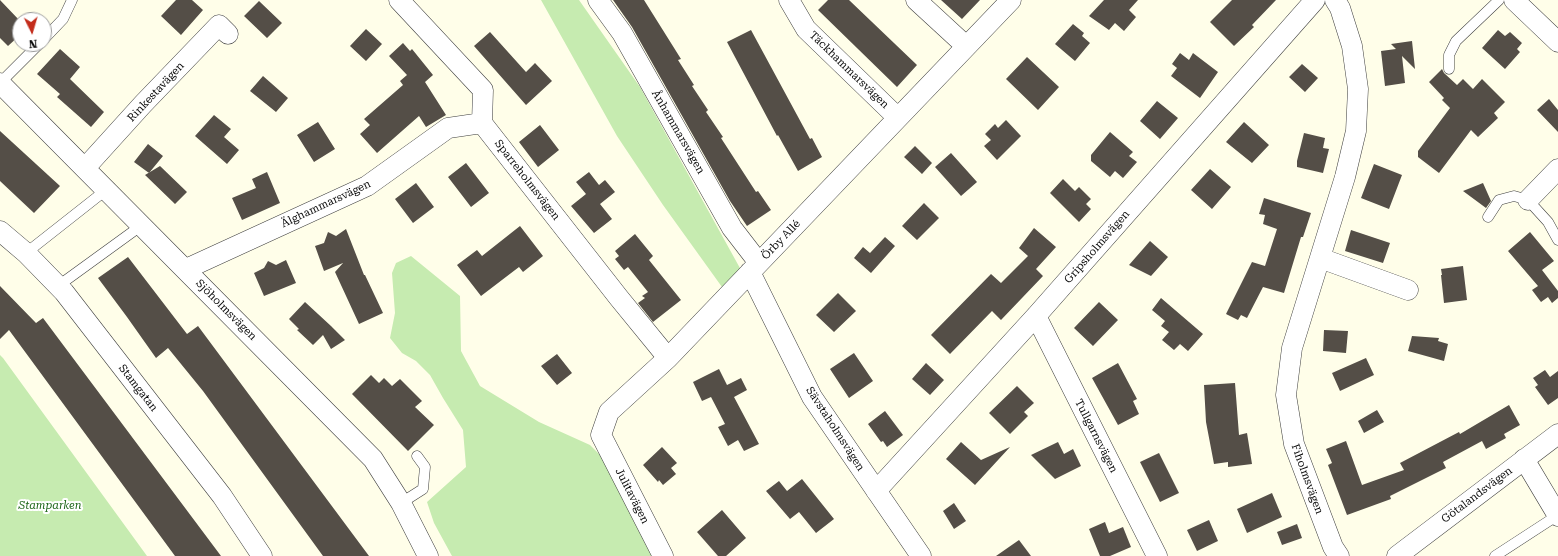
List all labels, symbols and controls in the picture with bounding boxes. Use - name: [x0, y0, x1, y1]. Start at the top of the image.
- north arrow: [12, 12, 52, 52]
- street label: Täckhammarsvägen: [806, 29, 892, 111]
- text: N: [28, 37, 38, 50]
- street label: Rinkestavägen: [125, 59, 187, 125]
- street label: Ånhammarsvägen: [649, 88, 707, 176]
- street label: Sparreholmsvägen: [492, 137, 562, 223]
- street label: Älghammarsvägen: [279, 177, 373, 231]
- street label: Gripsholmsvägen: [1062, 208, 1132, 286]
- street label: Örby Allé: [759, 217, 803, 263]
- street label: Sjöholmsvägen: [193, 277, 259, 343]
- street label: Stamgatan: [116, 362, 160, 414]
- street label: Sävstaholmsvägen: [803, 384, 867, 474]
- street label: Tullgarnsvägen: [1072, 397, 1120, 475]
- street label: Fiholmsvägen: [1288, 442, 1326, 516]
- street label: Götalandsvägen: [1439, 464, 1515, 526]
- street label: Julitavägen: [612, 466, 652, 526]
- park label: Stamparken: [19, 499, 81, 513]

